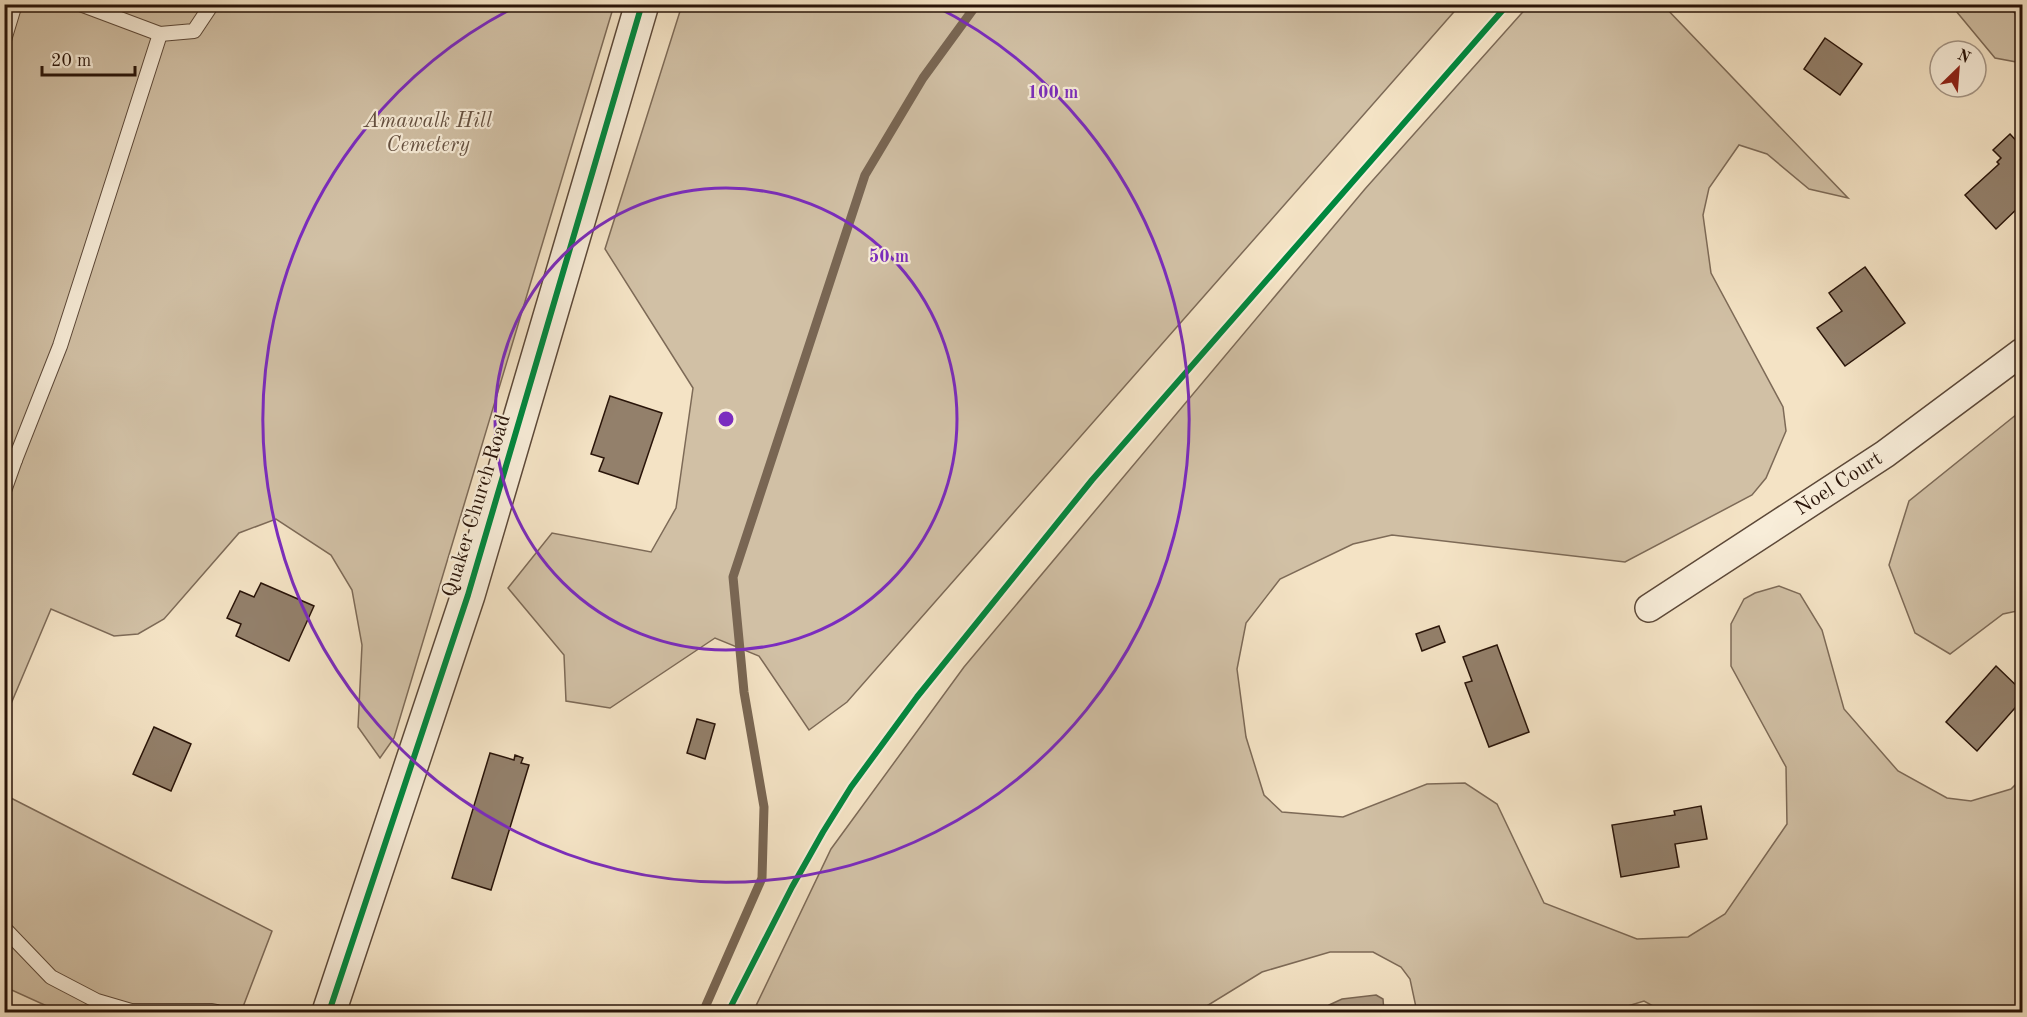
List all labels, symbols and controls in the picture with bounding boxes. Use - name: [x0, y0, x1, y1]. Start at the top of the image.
- scale bar: [42, 39, 135, 77]
- north arrow: [1928, 39, 1988, 99]
- text: N: [1955, 47, 1973, 67]
- text: 20 m: [51, 52, 91, 70]
- text: 100 m: [1028, 84, 1078, 102]
- park label: Amawalk Hill Cemetery: [363, 111, 492, 156]
- text: 50 m: [869, 248, 909, 266]
- centre of rings: [716, 409, 736, 429]
- street label: Quaker Church Road: [439, 412, 515, 600]
- street label: Noel Court: [1792, 448, 1886, 520]

